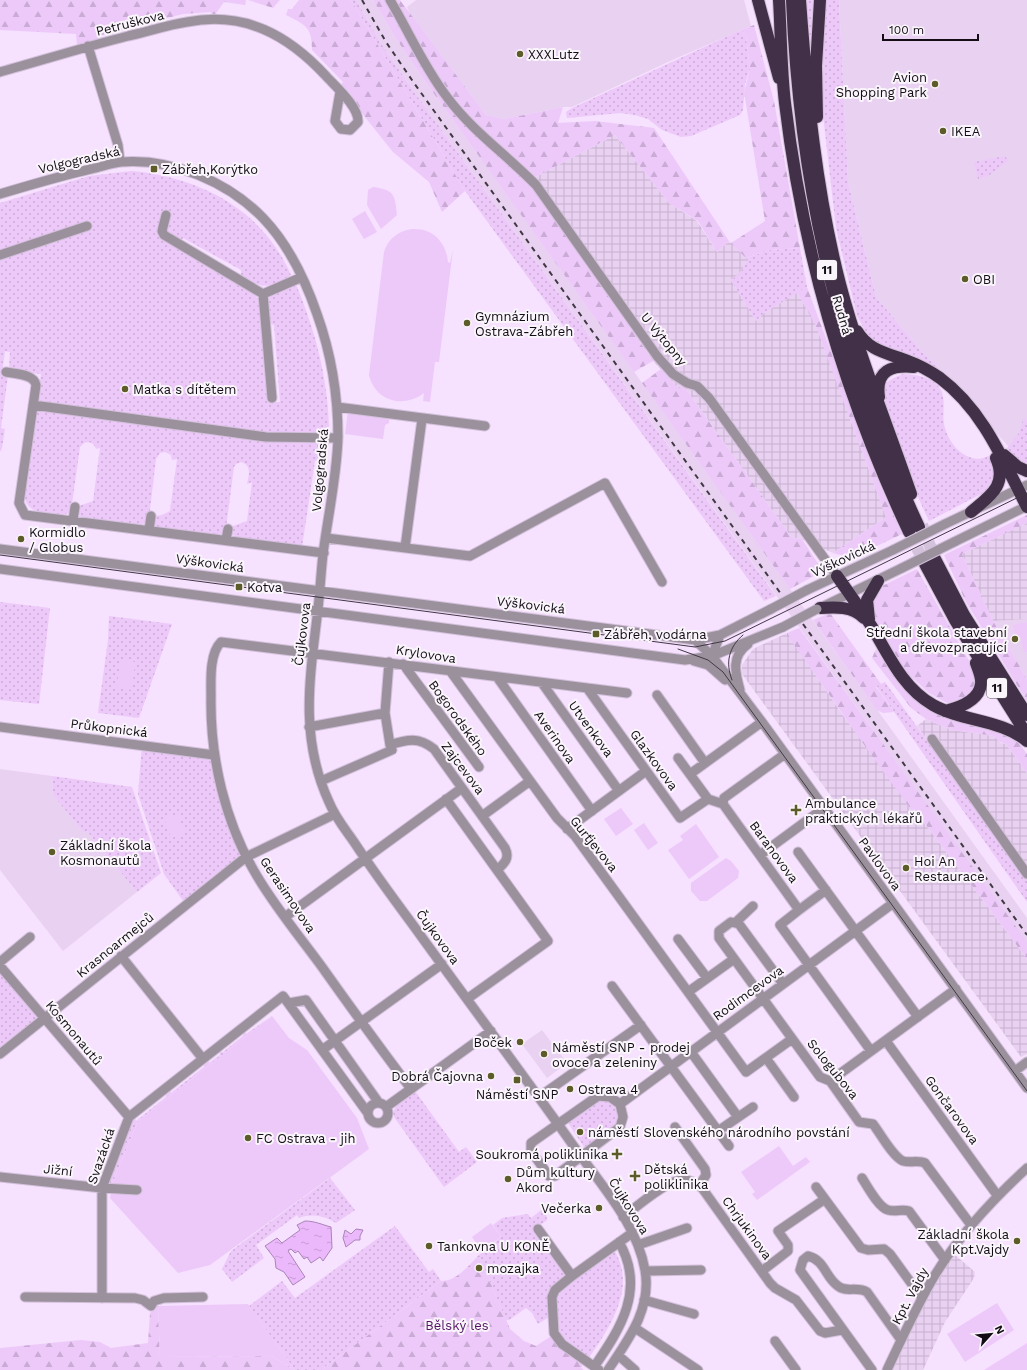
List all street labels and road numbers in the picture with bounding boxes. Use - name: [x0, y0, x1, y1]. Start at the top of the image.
- street label: Petruškova: [94, 7, 166, 39]
- street label: Volgogradská: [37, 143, 122, 177]
- road number: 11: [817, 260, 837, 280]
- street label: Rudná: [829, 294, 855, 337]
- street label: U Výtopny: [638, 309, 690, 369]
- street label: Volgogradská: [309, 427, 331, 512]
- street label: Výškovická: [809, 537, 878, 580]
- street label: Výškovická: [175, 551, 246, 575]
- street label: Výškovická: [496, 593, 567, 617]
- street label: Čujkovova: [290, 601, 313, 667]
- street label: Krylovova: [395, 642, 458, 666]
- street label: Bogorodského: [426, 677, 490, 759]
- road number: 11: [987, 678, 1007, 698]
- street label: Utvenkova: [566, 698, 617, 761]
- street label: Averinova: [531, 708, 579, 767]
- street label: Průkopnická: [70, 716, 149, 740]
- street label: Glazkovova: [627, 727, 681, 794]
- street label: Zajcevova: [438, 739, 488, 798]
- street label: Gurťjevova: [567, 813, 621, 875]
- street label: Baranovova: [747, 818, 802, 886]
- street label: Pavlovova: [856, 834, 905, 894]
- street label: Gerasimovova: [257, 854, 319, 936]
- street label: Čujkovova: [413, 906, 464, 968]
- street label: Krasnoarmejců: [73, 909, 157, 981]
- street label: Rodimcevova: [710, 962, 787, 1024]
- street label: Kosmonautů: [43, 998, 105, 1068]
- street label: Sologubova: [804, 1036, 862, 1102]
- street label: Gončarovova: [922, 1073, 982, 1148]
- street label: Svazácká: [84, 1125, 118, 1186]
- street label: Jižní: [43, 1161, 74, 1179]
- street label: Čujkovova: [606, 1174, 653, 1238]
- street label: Chrjukinova: [719, 1194, 775, 1263]
- street label: Kpt. Vajdy: [889, 1265, 931, 1327]

